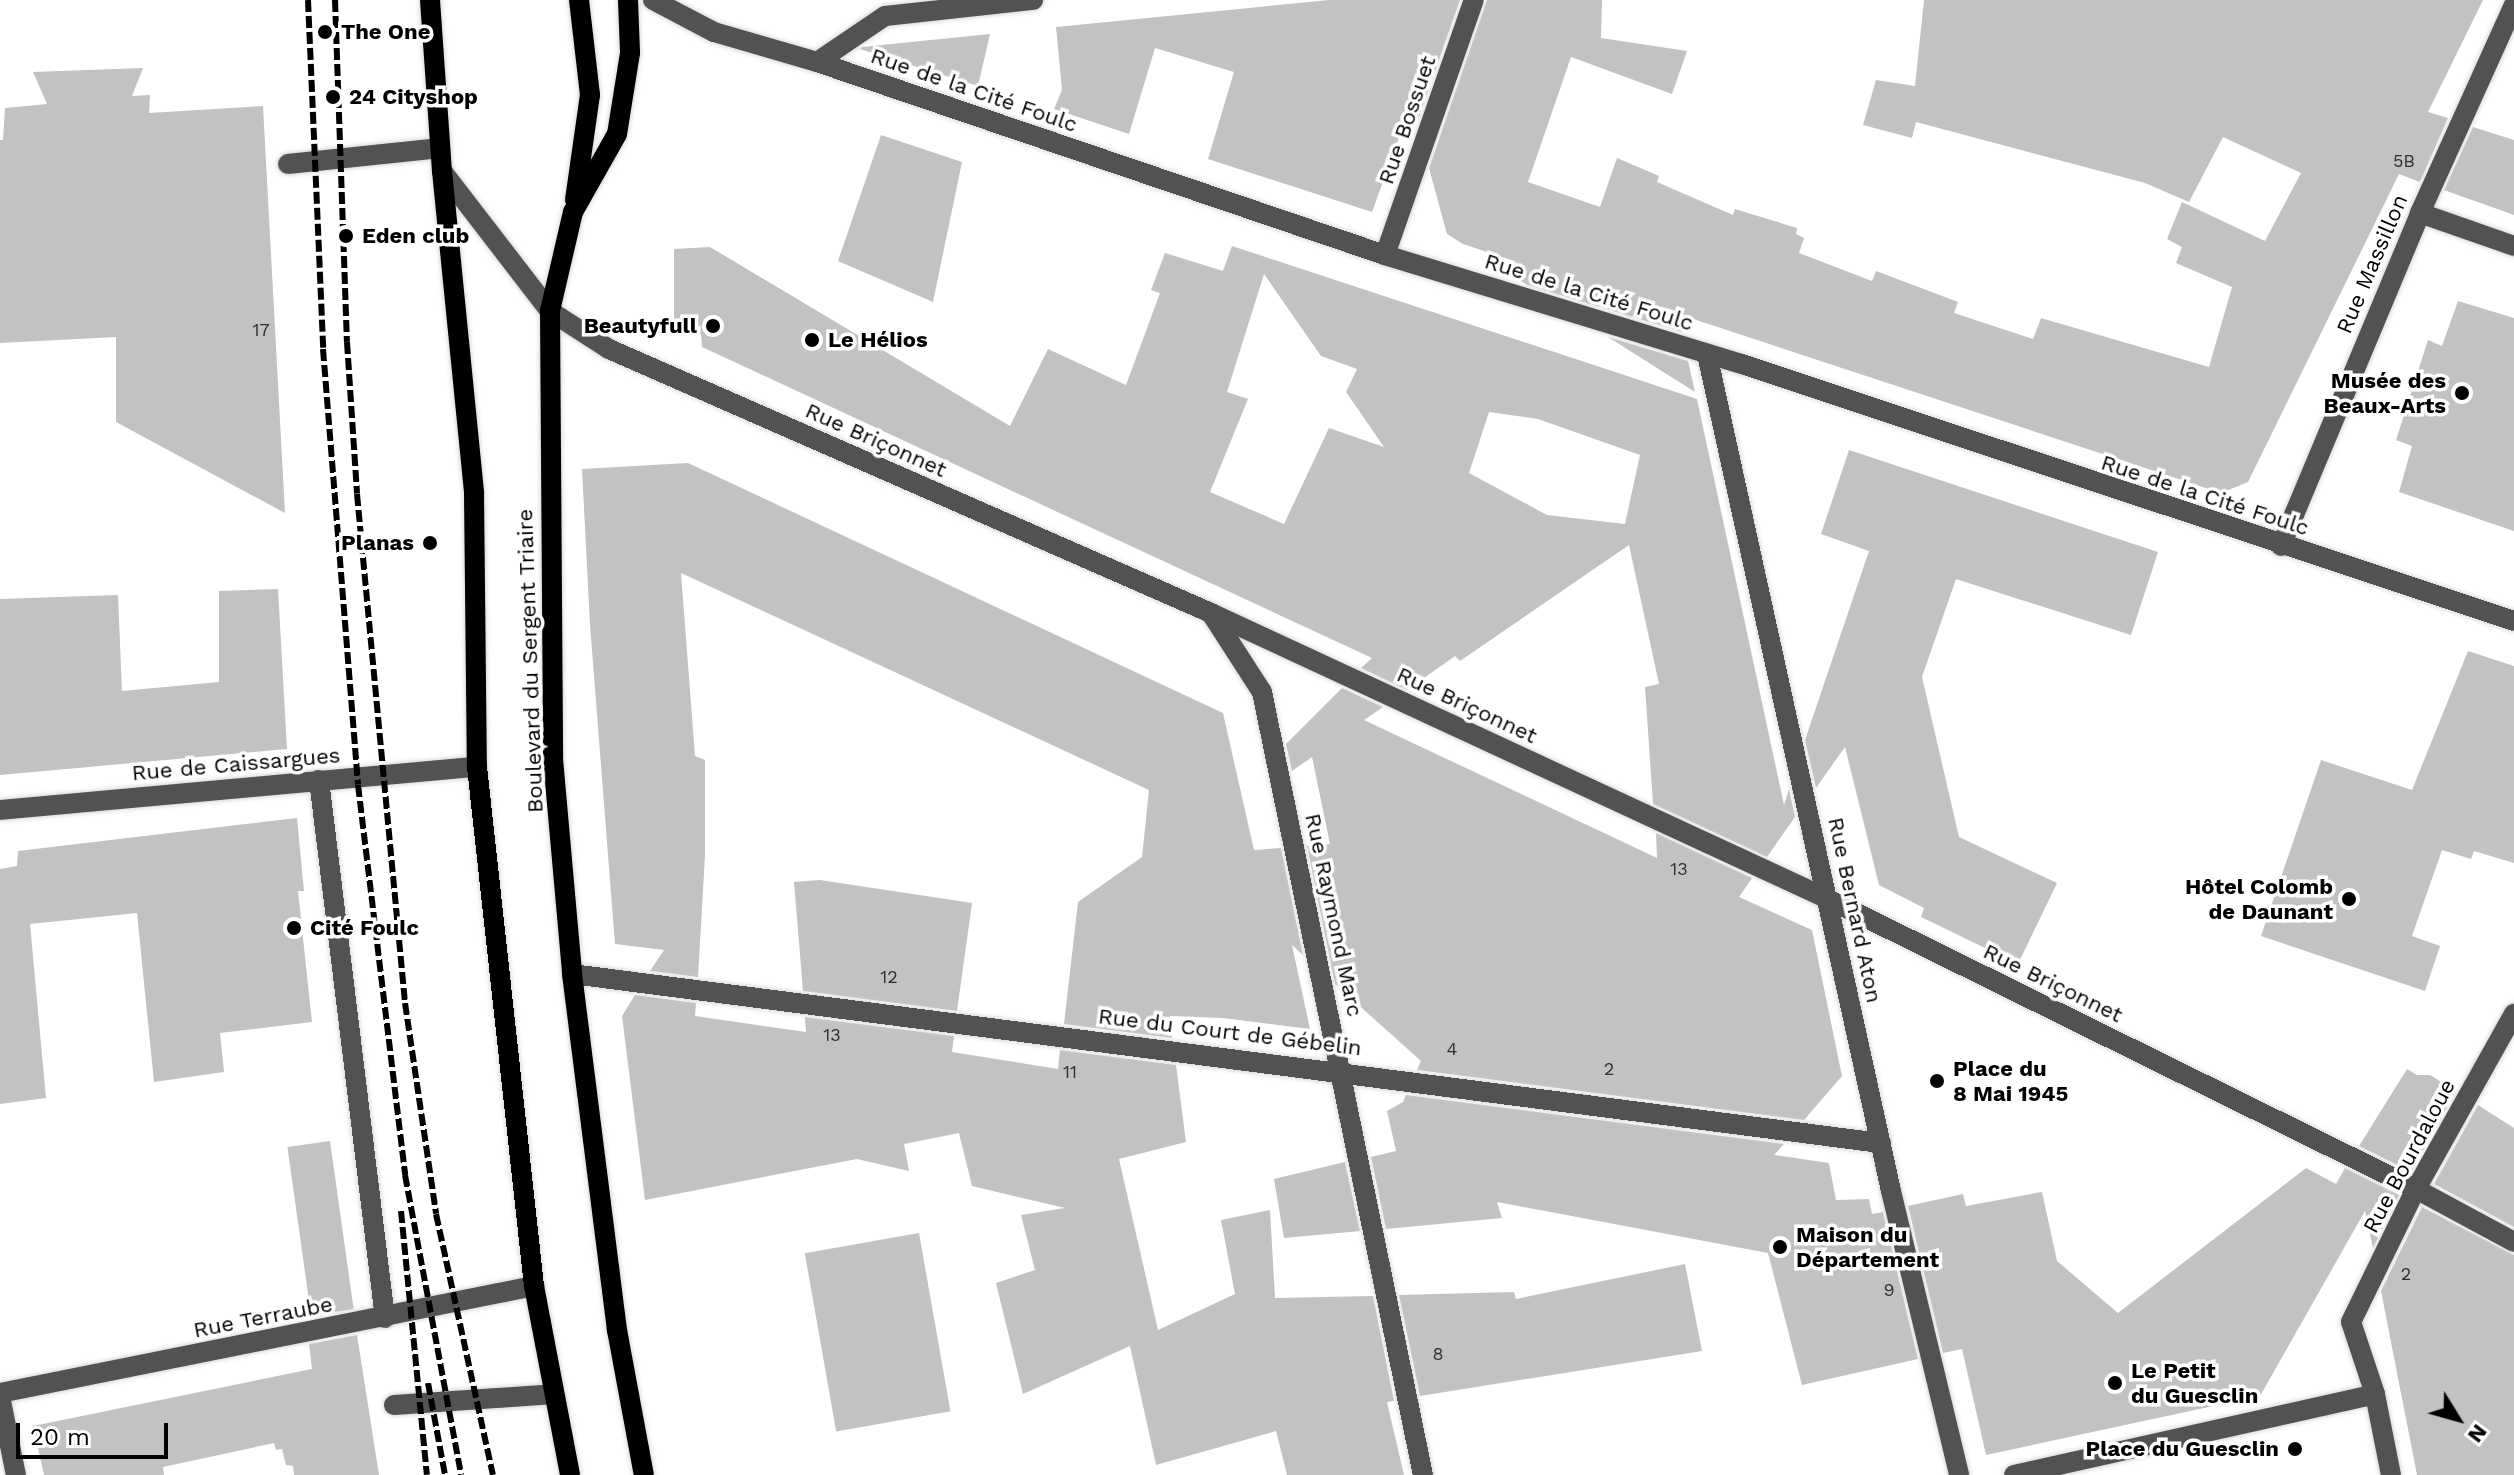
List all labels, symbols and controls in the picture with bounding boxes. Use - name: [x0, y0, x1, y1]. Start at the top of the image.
- place label: The One: [341, 19, 430, 45]
- marker: The One: [316, 23, 334, 41]
- street label: Rue de la Cité Foulc: [867, 42, 1081, 138]
- street label: Rue Bossuet: [1373, 52, 1441, 188]
- place label: 24 Cityshop: [349, 84, 478, 110]
- marker: 24 Cityshop: [324, 88, 342, 106]
- house number: 5B: [2393, 150, 2415, 172]
- street label: Rue Massillon: [2331, 190, 2413, 338]
- place label: Eden club: [362, 223, 469, 249]
- marker: Eden club: [337, 227, 355, 245]
- street label: Rue de la Cité Foulc: [1481, 248, 1697, 336]
- place label: Beautyfull: [584, 313, 697, 339]
- marker: Beautyfull: [704, 317, 722, 335]
- house number: 17: [252, 319, 270, 341]
- place label: Le Hélios: [828, 327, 928, 353]
- marker: Le Hélios: [803, 331, 821, 349]
- place label: Musée des Beaux-Arts: [2324, 367, 2446, 418]
- marker: Musée des Beaux-Arts: [2453, 384, 2471, 402]
- street label: Rue Briçonnet: [801, 397, 951, 483]
- street label: Rue de la Cité Foulc: [2098, 449, 2312, 541]
- street label: Boulevard du Sergent Triaire: [511, 508, 549, 814]
- place label: Planas: [341, 530, 414, 556]
- marker: Planas: [421, 534, 439, 552]
- street label: Rue Briçonnet: [1393, 661, 1541, 749]
- street label: Rue de Caissargues: [131, 742, 341, 786]
- street label: Rue Raymond Marc: [1300, 811, 1368, 1019]
- street label: Rue Bernard Aton: [1822, 814, 1888, 1006]
- house number: 13: [1670, 858, 1688, 880]
- place label: Hôtel Colomb de Daunant: [2185, 873, 2333, 924]
- marker: Hôtel Colomb de Daunant: [2340, 890, 2358, 908]
- place label: Cité Foulc: [310, 915, 419, 941]
- marker: Cité Foulc: [285, 919, 303, 937]
- street label: Rue Briçonnet: [1979, 938, 2127, 1028]
- house number: 12: [880, 966, 898, 988]
- street label: Rue du Court de Gébelin: [1097, 1003, 1363, 1061]
- house number: 13: [823, 1024, 841, 1046]
- house number: 4: [1447, 1038, 1457, 1060]
- place label: Place du 8 Mai 1945: [1953, 1055, 2069, 1106]
- house number: 2: [1604, 1058, 1614, 1080]
- house number: 11: [1063, 1061, 1077, 1083]
- marker: Place du 8 Mai 1945: [1928, 1072, 1946, 1090]
- street label: Rue Bourdaloue: [2357, 1075, 2461, 1237]
- place label: Maison du Département: [1796, 1221, 1939, 1272]
- marker: Maison du Département: [1771, 1238, 1789, 1256]
- house number: 2: [2401, 1263, 2411, 1285]
- house number: 9: [1883, 1279, 1895, 1301]
- street label: Rue Terraube: [191, 1291, 335, 1343]
- house number: 8: [1432, 1343, 1444, 1365]
- place label: Le Petit du Guesclin: [2131, 1357, 2258, 1408]
- marker: Le Petit du Guesclin: [2106, 1374, 2124, 1392]
- north arrow: [2418, 1379, 2498, 1459]
- scale bar: [20, 1407, 172, 1457]
- text: N: [2463, 1420, 2492, 1448]
- text: 20 m: [30, 1423, 90, 1451]
- place label: Place du Guesclin: [2085, 1436, 2279, 1462]
- marker: Place du Guesclin: [2286, 1440, 2304, 1458]

